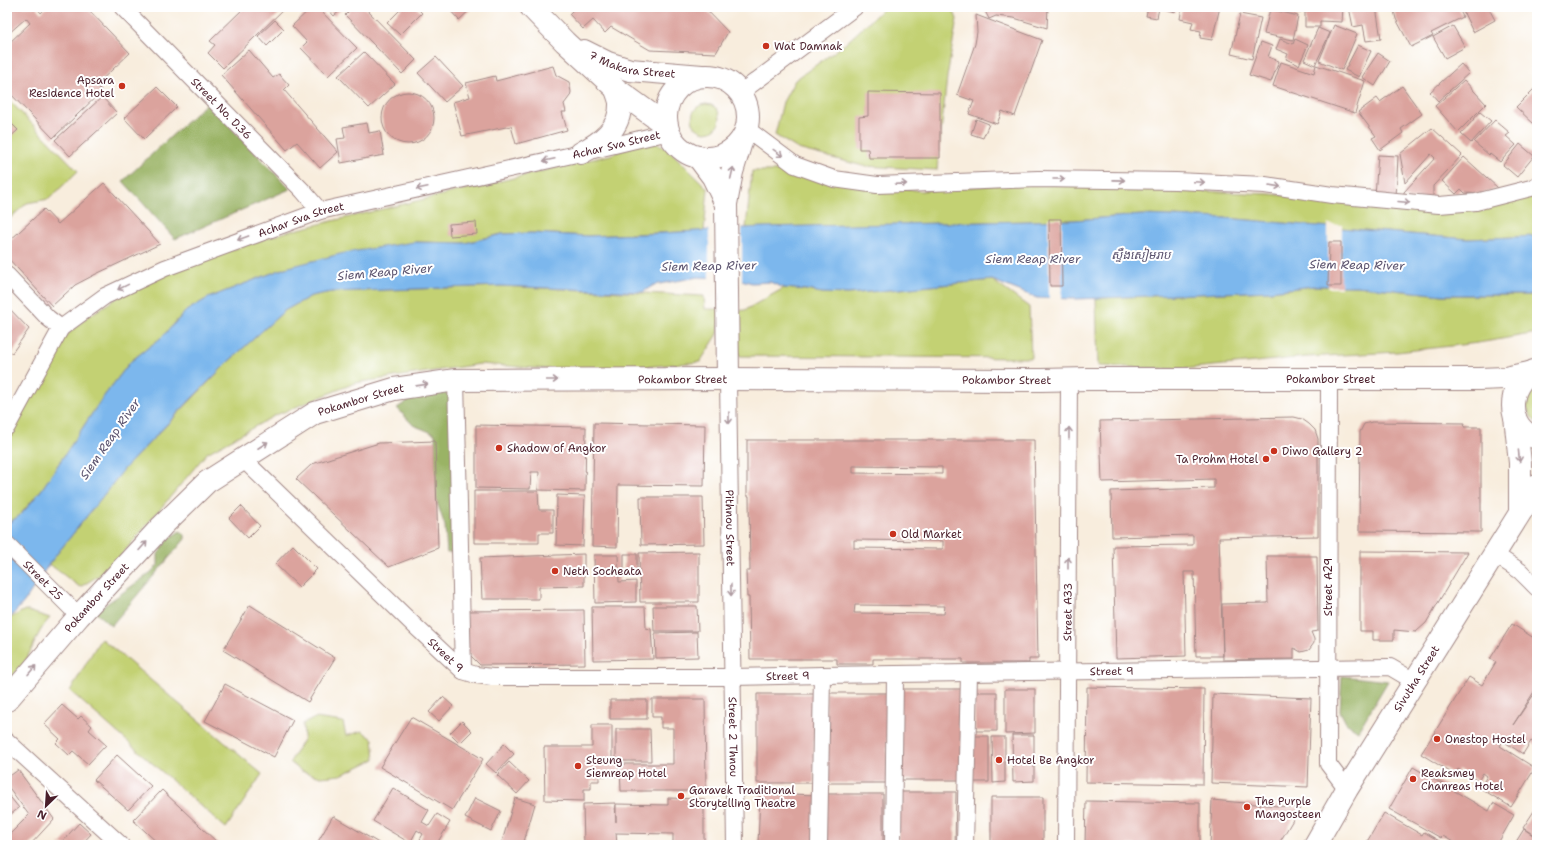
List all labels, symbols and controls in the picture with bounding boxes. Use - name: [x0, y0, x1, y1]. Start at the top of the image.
- place label: Wat Damnak: [774, 39, 843, 54]
- marker: Wat Damnak: [761, 41, 771, 51]
- street label: 7 Makara Street: [586, 47, 676, 81]
- place label: Apsara Residence Hotel: [29, 73, 115, 101]
- street label: Street No. D.36: [188, 74, 255, 142]
- marker: Apsara Residence Hotel: [117, 81, 127, 91]
- street label: Achar Sva Street: [571, 127, 662, 162]
- one-way arrow: [773, 148, 784, 157]
- one-way arrow: [543, 157, 556, 165]
- one-way arrow: [729, 166, 736, 179]
- one-way arrow: [1052, 175, 1065, 183]
- one-way arrow: [1112, 176, 1125, 183]
- one-way arrow: [1192, 178, 1205, 186]
- one-way arrow: [894, 180, 907, 188]
- one-way arrow: [1268, 183, 1281, 190]
- one-way arrow: [416, 185, 429, 193]
- street label: Achar Sva Street: [256, 198, 346, 241]
- one-way arrow: [1397, 198, 1410, 205]
- one-way arrow: [237, 234, 249, 242]
- water label: ស្ទឹងសៀមរាប: [1111, 247, 1172, 263]
- water label: Siem Reap River: [985, 251, 1081, 267]
- water label: Siem Reap River: [1309, 256, 1405, 274]
- water label: Siem Reap River: [661, 257, 757, 275]
- water label: Siem Reap River: [337, 260, 433, 284]
- one-way arrow: [117, 284, 129, 291]
- street label: Pokambor Street: [638, 372, 727, 387]
- street label: Pokambor Street: [962, 372, 1052, 388]
- street label: Pokambor Street: [1286, 372, 1375, 387]
- one-way arrow: [545, 376, 558, 384]
- street label: Pokambor Street: [316, 380, 405, 419]
- one-way arrow: [415, 381, 428, 389]
- water label: Siem Reap River: [76, 395, 144, 483]
- one-way arrow: [725, 411, 733, 424]
- one-way arrow: [1065, 427, 1073, 440]
- one-way arrow: [257, 441, 268, 449]
- place label: Shadow of Angkor: [507, 441, 606, 456]
- marker: Shadow of Angkor: [494, 443, 504, 453]
- place label: Diwo Gallery 2: [1282, 444, 1363, 459]
- marker: Diwo Gallery 2: [1269, 446, 1279, 456]
- one-way arrow: [1515, 449, 1523, 462]
- place label: Ta Prohm Hotel: [1176, 452, 1259, 467]
- marker: Ta Prohm Hotel: [1261, 454, 1271, 464]
- street label: Pithnou Street: [722, 490, 738, 567]
- place label: Old Market: [901, 527, 962, 542]
- marker: Old Market: [888, 529, 898, 539]
- one-way arrow: [138, 541, 148, 551]
- street label: Street 25: [20, 557, 66, 603]
- one-way arrow: [1064, 557, 1072, 570]
- street label: Street A29: [1321, 558, 1336, 616]
- street label: Pokambor Street: [61, 559, 132, 636]
- place label: Neth Socheata: [563, 564, 642, 579]
- marker: Neth Socheata: [550, 566, 560, 576]
- one-way arrow: [727, 583, 735, 596]
- street label: Street A33: [1060, 583, 1075, 641]
- street label: Street 9: [425, 634, 467, 675]
- street label: Sivutha Street: [1390, 642, 1443, 715]
- street label: Street 9: [1090, 663, 1134, 679]
- one-way arrow: [28, 665, 37, 675]
- street label: Street 9: [766, 668, 810, 684]
- street label: Street 2 Thnou: [725, 697, 741, 777]
- place label: Onestop Hostel: [1445, 732, 1526, 747]
- marker: Onestop Hostel: [1432, 734, 1442, 744]
- place label: Steung Siemreap Hotel: [586, 753, 667, 781]
- place label: Hotel Be Angkor: [1007, 753, 1094, 768]
- marker: Hotel Be Angkor: [994, 755, 1004, 765]
- marker: Steung Siemreap Hotel: [573, 761, 583, 771]
- place label: Reaksmey Chanreas Hotel: [1421, 766, 1504, 794]
- marker: Reaksmey Chanreas Hotel: [1408, 774, 1418, 784]
- place label: Garavek Traditional Storytelling Theatre: [689, 783, 796, 811]
- north arrow: [26, 786, 66, 826]
- marker: Garavek Traditional Storytelling Theatre: [676, 791, 686, 801]
- place label: The Purple Mangosteen: [1255, 794, 1321, 822]
- marker: The Purple Mangosteen: [1242, 802, 1252, 812]
- text: N: [35, 806, 49, 823]

